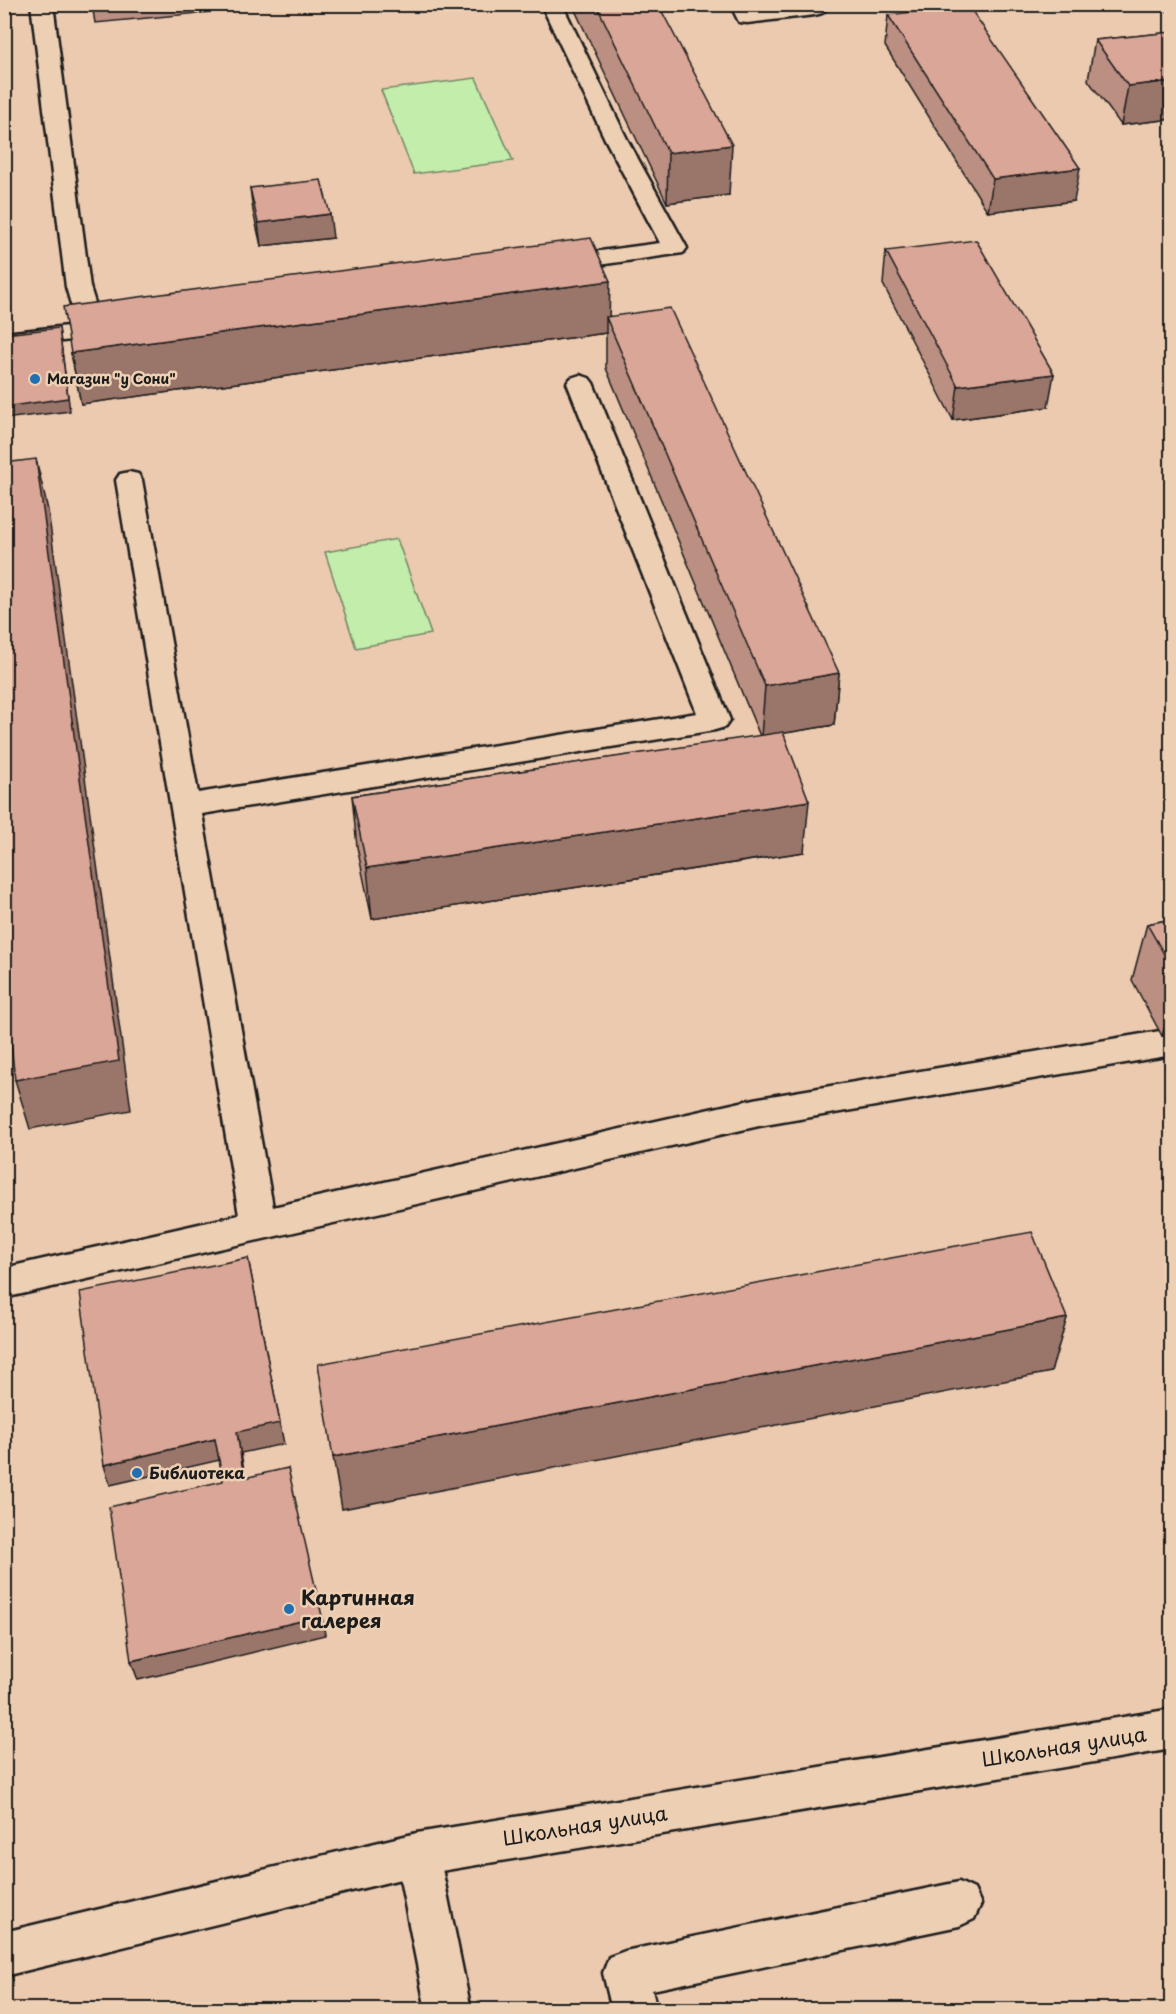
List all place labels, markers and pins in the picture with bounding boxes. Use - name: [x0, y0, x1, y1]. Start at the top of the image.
- place label: Магазин "у Сони": [47, 368, 176, 389]
- marker: Магазин "у Сони": [28, 372, 42, 386]
- place label: Библиотека: [149, 1460, 245, 1484]
- marker: Библиотека: [130, 1466, 144, 1480]
- place label: Картинная галерея: [301, 1582, 415, 1635]
- marker: Картинная галерея: [282, 1602, 296, 1616]

